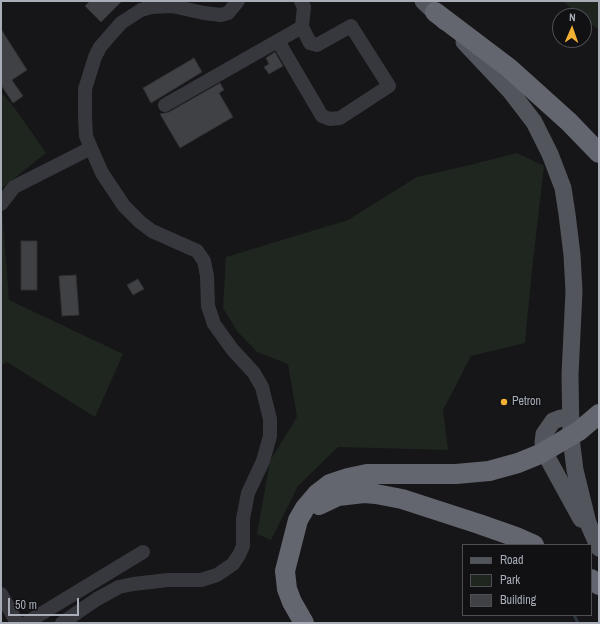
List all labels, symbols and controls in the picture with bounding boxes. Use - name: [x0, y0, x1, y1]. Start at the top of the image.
- north arrow: [552, 8, 592, 48]
- text: N: [569, 10, 576, 24]
- place label: Petron: [512, 395, 541, 409]
- marker: Petron: [499, 397, 509, 407]
- legend: [462, 544, 592, 616]
- text: Road: [500, 552, 524, 568]
- text: Park: [500, 572, 520, 588]
- scale bar: [10, 590, 81, 616]
- text: Building: [500, 592, 536, 608]
- text: 50 m: [15, 597, 37, 613]

